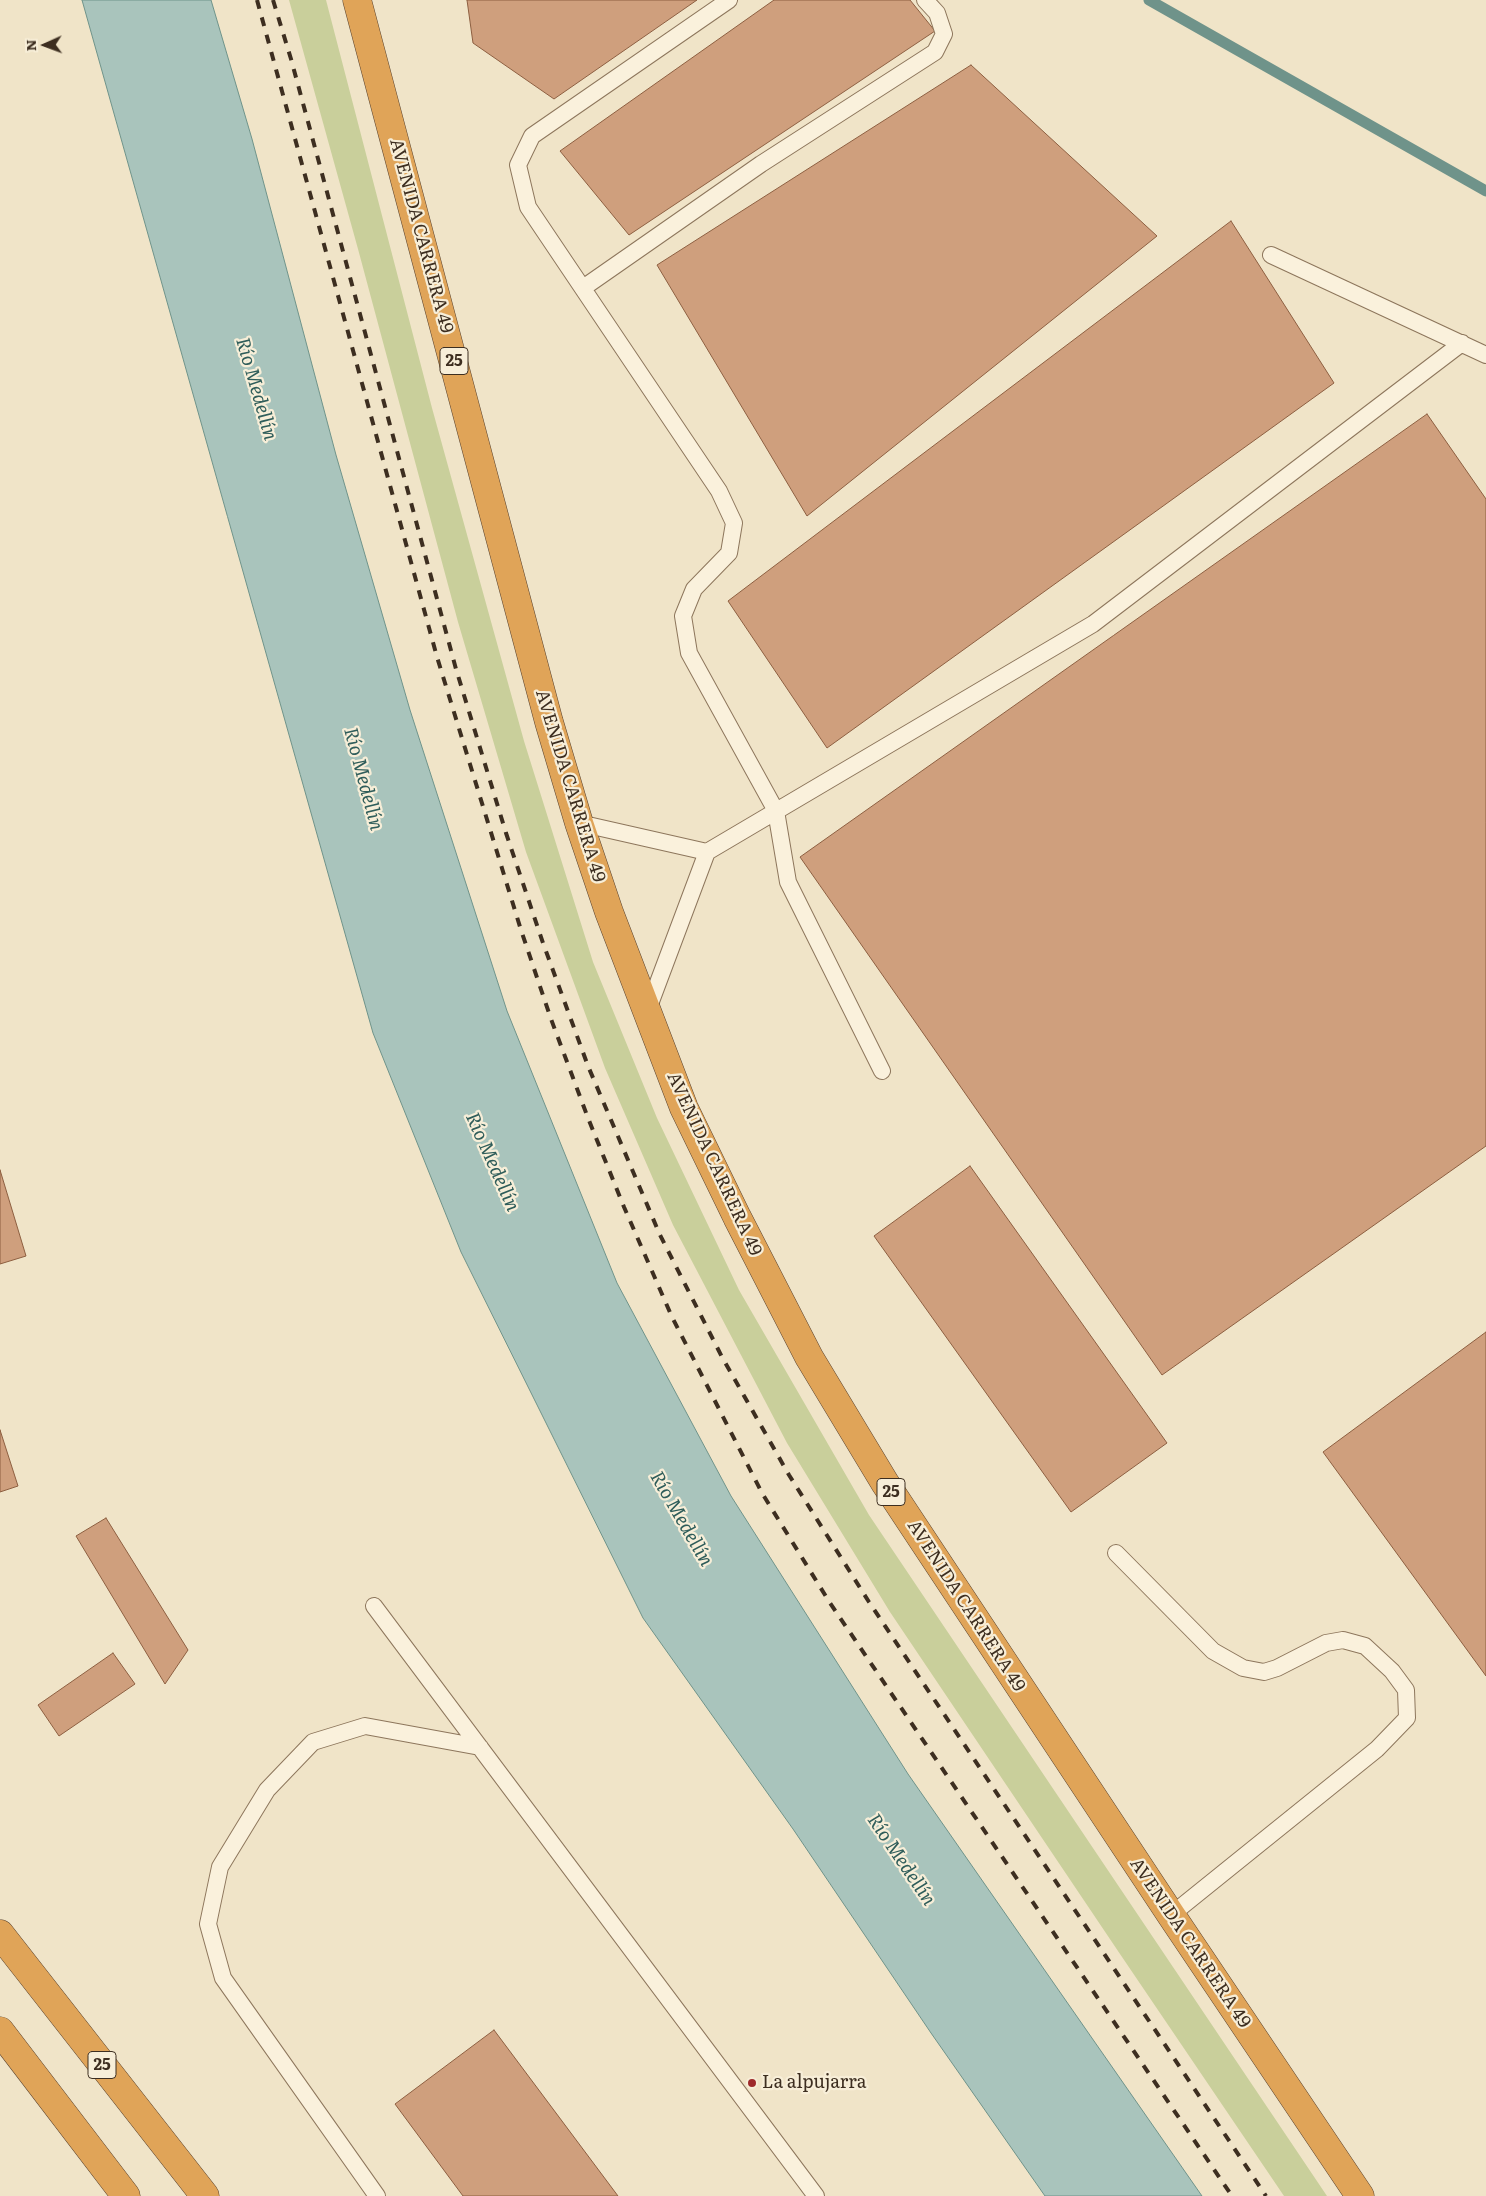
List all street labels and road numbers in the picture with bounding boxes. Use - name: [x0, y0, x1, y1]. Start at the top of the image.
- street label: AVENIDA CARRERA 49: [385, 136, 457, 336]
- road number: 25: [440, 348, 468, 374]
- street label: AVENIDA CARRERA 49: [530, 687, 610, 885]
- street label: AVENIDA CARRERA 49: [662, 1069, 766, 1259]
- road number: 25: [877, 1478, 905, 1505]
- street label: AVENIDA CARRERA 49: [902, 1516, 1030, 1696]
- street label: AVENIDA CARRERA 49: [1125, 1854, 1255, 2032]
- road number: 25: [88, 2052, 116, 2078]

